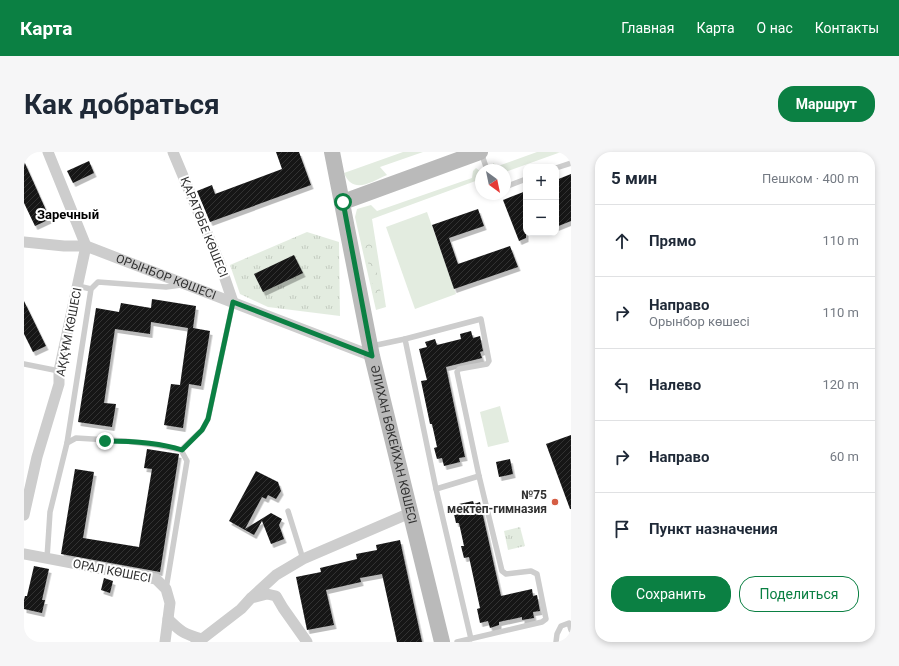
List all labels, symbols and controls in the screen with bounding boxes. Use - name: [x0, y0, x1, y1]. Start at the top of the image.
- text: Карта: [20, 17, 72, 40]
- text: Главная: [621, 20, 674, 36]
- text: Карта: [696, 20, 735, 36]
- text: О нас: [757, 20, 793, 36]
- text: Контакты: [815, 20, 879, 36]
- button: Маршрут: [778, 86, 875, 122]
- text: Как добраться: [24, 88, 220, 121]
- north arrow: [475, 164, 511, 200]
- map controls: [523, 164, 559, 236]
- button: +: [523, 164, 559, 200]
- text: 5 мин: [611, 168, 657, 188]
- text: Пешком · 400 m: [762, 171, 859, 186]
- street label: ҚАРАТӨБЕ КӨШЕСІ: [177, 175, 231, 279]
- route start: [334, 193, 352, 211]
- button: −: [523, 200, 559, 236]
- district label: Заречный: [37, 207, 99, 222]
- icon: ahead: [611, 230, 633, 252]
- text: Прямо: [649, 232, 696, 250]
- text: 110 m: [822, 233, 859, 248]
- street label: ОРЫНБОР КӨШЕСІ: [114, 251, 218, 302]
- street label: АҚҚҰМ КӨШЕСІ: [54, 286, 84, 378]
- text: Направо: [649, 296, 710, 314]
- icon: right: [611, 302, 633, 324]
- text: 110 m: [822, 305, 859, 320]
- text: Орынбор көшесі: [649, 314, 750, 329]
- street label: ӘЛИХАН БӨКЕЙХАН КӨШЕСІ: [368, 364, 420, 525]
- icon: left: [611, 374, 633, 396]
- text: Налево: [649, 376, 701, 394]
- text: 120 m: [822, 377, 859, 392]
- route end: [96, 432, 114, 450]
- icon: right: [611, 446, 633, 468]
- text: Направо: [649, 448, 710, 466]
- text: 60 m: [830, 449, 859, 464]
- place label: №75 мектеп-гимназия: [447, 488, 547, 516]
- marker: №75 мектеп-гимназия: [550, 497, 560, 507]
- icon: arrive: [611, 518, 633, 540]
- text: Пункт назначения: [649, 520, 778, 538]
- street label: ОРАЛ КӨШЕСІ: [72, 557, 152, 585]
- button: Сохранить: [611, 576, 731, 612]
- button: Поделиться: [739, 576, 859, 612]

